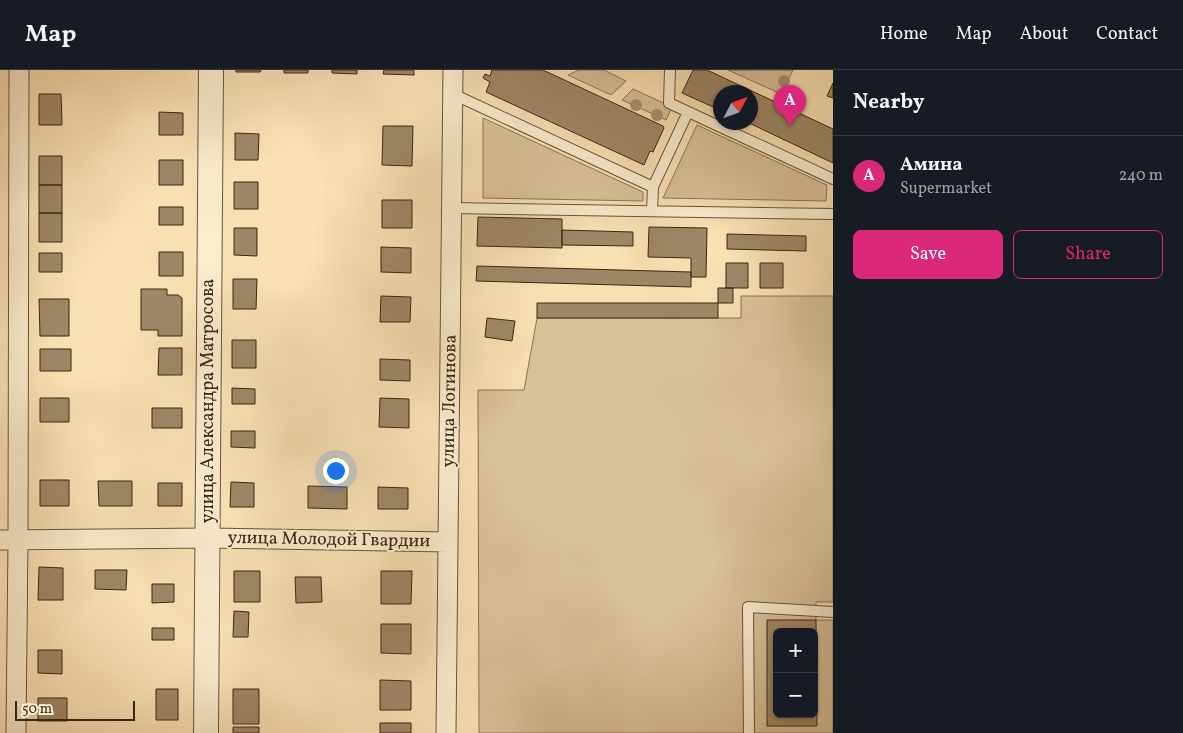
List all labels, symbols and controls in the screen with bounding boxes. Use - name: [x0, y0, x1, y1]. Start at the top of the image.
- text: Map: [25, 18, 76, 52]
- text: Home: [880, 22, 928, 47]
- text: Map: [956, 22, 992, 47]
- text: About: [1020, 22, 1068, 47]
- text: Contact: [1096, 22, 1158, 47]
- north arrow: [713, 85, 758, 130]
- pin: A: [774, 85, 806, 126]
- text: Nearby: [853, 88, 924, 117]
- text: Амина: [900, 152, 963, 178]
- text: A: [863, 165, 875, 187]
- text: 240 m: [1119, 165, 1163, 187]
- text: Supermarket: [900, 178, 992, 200]
- button: Save: [853, 230, 1003, 279]
- button: Share: [1013, 230, 1163, 279]
- street label: улица Александра Матросова: [196, 279, 221, 523]
- street label: улица Логинова: [436, 334, 464, 468]
- your location: [323, 458, 349, 484]
- street label: улица Молодой Гвардии: [227, 526, 431, 554]
- map controls: [773, 628, 818, 718]
- button: +: [773, 628, 818, 673]
- button: −: [773, 673, 818, 718]
- scale bar: [15, 698, 135, 721]
- text: 50 m: [22, 700, 52, 719]

